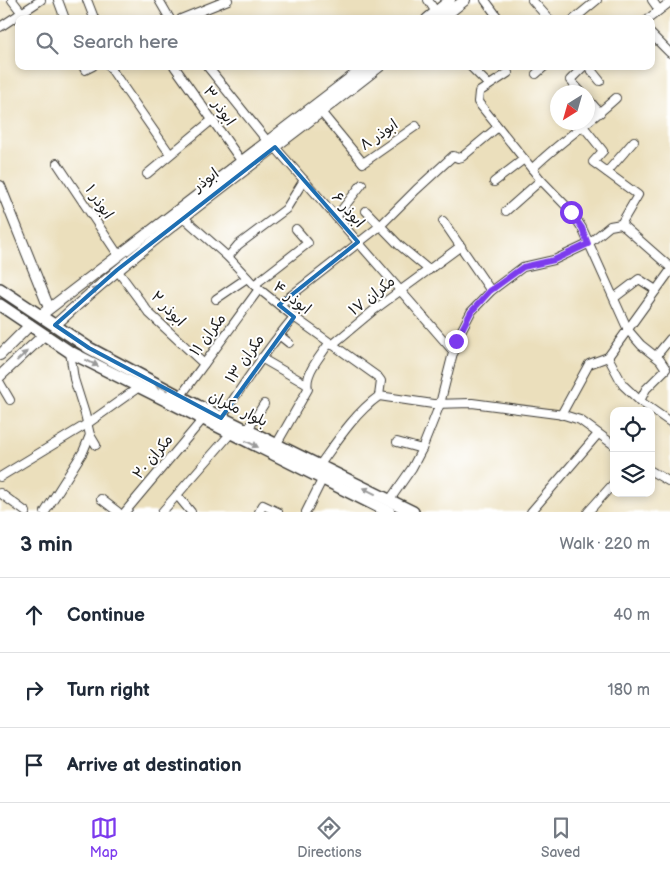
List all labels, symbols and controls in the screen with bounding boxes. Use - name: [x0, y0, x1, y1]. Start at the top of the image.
- search box: [15, 15, 655, 70]
- icon: search: [33, 29, 61, 57]
- text: Search here: [73, 31, 178, 54]
- street label: ابوذر ۳: [199, 82, 239, 130]
- north arrow: [550, 85, 595, 130]
- street label: ابوذر ۸: [356, 115, 402, 155]
- street label: ابوذر: [188, 164, 223, 197]
- street label: ابوذر ۱: [81, 181, 117, 223]
- street label: ابوذر ۶: [327, 188, 369, 232]
- route start: [560, 201, 583, 224]
- street label: مکران ۱۷: [345, 272, 399, 320]
- street label: ابوذر ۴: [269, 277, 315, 319]
- one-way arrow: [85, 286, 97, 298]
- street label: ابوذر ۲: [147, 287, 189, 331]
- street label: مکران ۱۱: [186, 310, 230, 360]
- route end: [445, 330, 468, 353]
- street label: مکران ۱۳: [221, 331, 269, 387]
- one-way arrow: [15, 350, 27, 362]
- one-way arrow: [85, 359, 99, 367]
- one-way arrow: [154, 382, 168, 391]
- street label: بلوار مکران: [205, 387, 271, 431]
- map controls: [610, 407, 655, 497]
- button: locate: [610, 407, 655, 452]
- street label: مکران ۲۰: [129, 431, 177, 483]
- one-way arrow: [245, 440, 260, 448]
- button: layers: [610, 452, 655, 497]
- one-way arrow: [362, 487, 376, 495]
- text: 3 min: [20, 532, 73, 557]
- text: Walk · 220 m: [560, 535, 650, 554]
- icon: ahead: [20, 601, 48, 629]
- text: Continue: [67, 604, 145, 627]
- text: 40 m: [613, 606, 650, 625]
- icon: right: [20, 676, 48, 704]
- text: Turn right: [67, 679, 150, 702]
- text: 180 m: [608, 681, 650, 700]
- icon: arrive: [20, 751, 48, 779]
- text: Arrive at destination: [67, 754, 242, 777]
- tab: Map: [90, 814, 118, 861]
- tab: Directions: [297, 814, 362, 861]
- tab: Saved: [541, 814, 580, 861]

